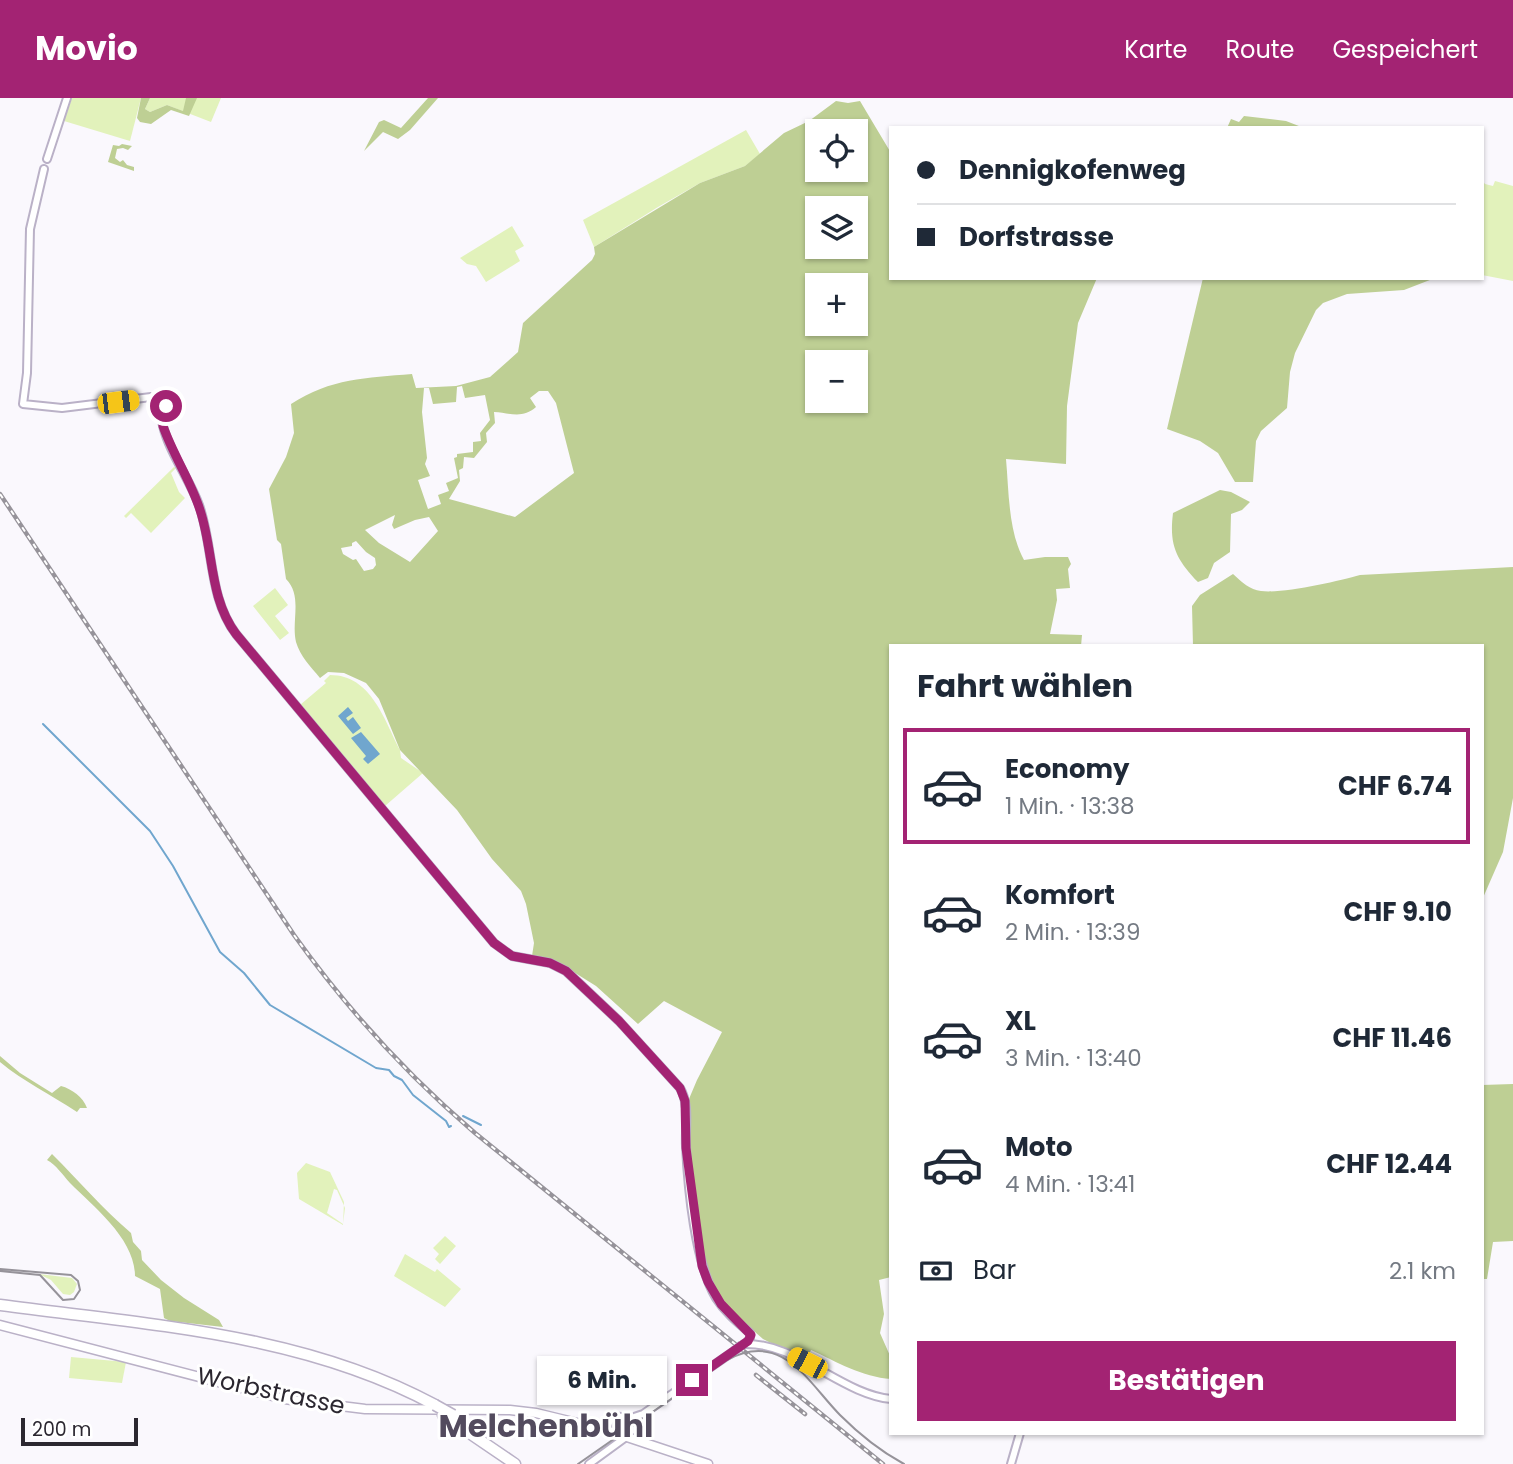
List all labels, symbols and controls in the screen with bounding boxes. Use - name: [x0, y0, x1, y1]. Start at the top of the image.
- text: Movio: [35, 25, 138, 72]
- text: Karte: [1124, 33, 1187, 66]
- text: Route: [1225, 33, 1294, 66]
- text: Gespeichert: [1332, 33, 1478, 66]
- map controls: [805, 119, 868, 413]
- button: locate: [805, 119, 868, 182]
- text: Dennigkofenweg: [959, 152, 1186, 188]
- button: layers: [805, 196, 868, 259]
- text: Dorfstrasse: [959, 219, 1114, 255]
- button: +: [805, 273, 868, 336]
- button: −: [805, 350, 868, 413]
- car: [96, 389, 141, 415]
- route start: [150, 390, 182, 422]
- text: Fahrt wählen: [917, 663, 1133, 708]
- text: Economy: [1005, 751, 1129, 787]
- icon: car: [921, 755, 984, 818]
- text: CHF 6.74: [1338, 768, 1452, 804]
- text: 1 Min. · 13:38: [1005, 790, 1135, 822]
- text: Komfort: [1005, 877, 1115, 913]
- icon: car: [921, 881, 984, 944]
- text: CHF 9.10: [1343, 894, 1452, 930]
- text: 2 Min. · 13:39: [1005, 916, 1140, 948]
- text: XL: [1005, 1003, 1036, 1039]
- icon: car: [921, 1007, 984, 1070]
- text: CHF 11.46: [1332, 1020, 1452, 1056]
- text: 3 Min. · 13:40: [1005, 1042, 1142, 1074]
- text: Moto: [1005, 1129, 1073, 1165]
- icon: car: [921, 1133, 984, 1196]
- text: CHF 12.44: [1326, 1146, 1452, 1182]
- text: 4 Min. · 13:41: [1005, 1168, 1135, 1200]
- icon: cash: [917, 1252, 955, 1290]
- text: Bar: [973, 1252, 1016, 1288]
- text: 2.1 km: [1389, 1255, 1456, 1287]
- button: Bestätigen: [917, 1341, 1456, 1421]
- car: [784, 1344, 831, 1382]
- callout: 6 Min.: [538, 1356, 668, 1404]
- street label: Worbstrasse: [194, 1359, 348, 1422]
- text: 6 Min.: [567, 1364, 637, 1396]
- route end: [676, 1364, 708, 1396]
- district label: Melchenbühl: [438, 1403, 654, 1448]
- scale bar: [21, 1415, 138, 1447]
- text: 200 m: [32, 1416, 91, 1443]

